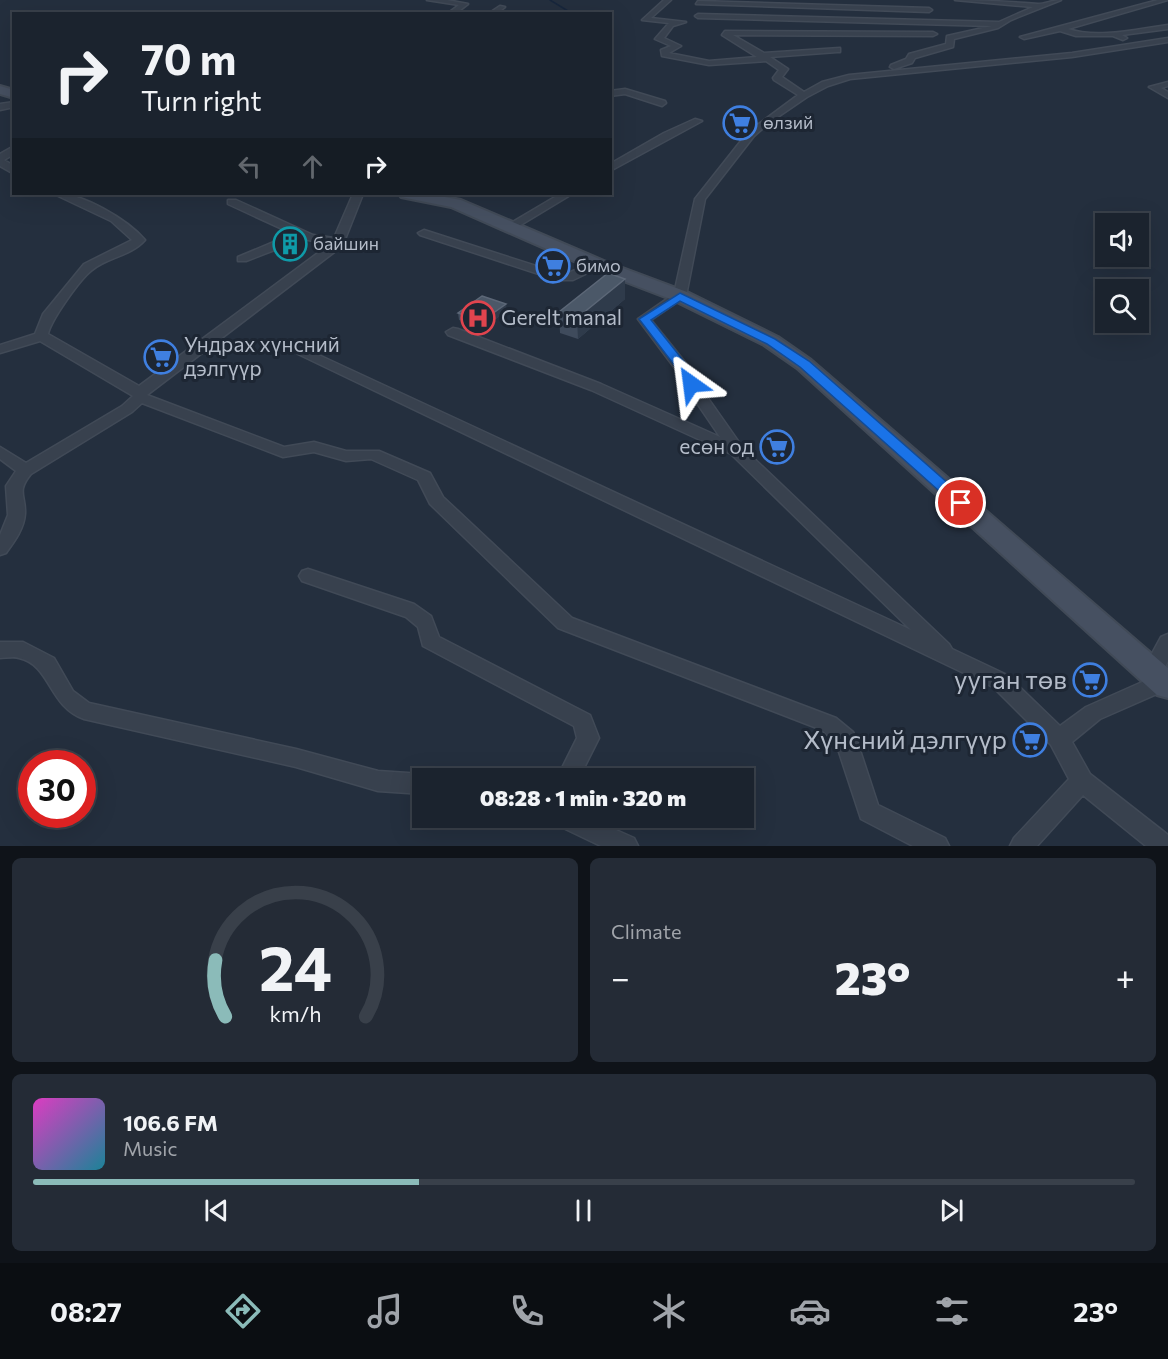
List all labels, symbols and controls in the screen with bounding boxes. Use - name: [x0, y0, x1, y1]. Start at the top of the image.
- text: 70 m: [141, 32, 236, 84]
- icon: right: [42, 36, 120, 114]
- text: Turn right: [141, 84, 261, 117]
- supermarket icon: өлзий: [722, 105, 758, 141]
- place label: өлзий: [763, 111, 813, 133]
- icon: left: [233, 150, 266, 183]
- icon: ahead: [296, 150, 329, 183]
- icon: right: [359, 150, 392, 183]
- map controls: [1095, 213, 1149, 333]
- button: sound: [1095, 213, 1149, 267]
- building icon: байшин: [272, 226, 308, 262]
- place label: байшин: [313, 232, 379, 254]
- supermarket icon: бимо: [535, 248, 571, 284]
- place label: бимо: [576, 254, 621, 276]
- button: search: [1095, 279, 1149, 333]
- hospital icon: Gerelt manal: [460, 300, 496, 336]
- place label: Gerelt manal: [501, 304, 622, 329]
- place label: Ундрах хүнсний дэлгүүр: [184, 331, 340, 380]
- supermarket icon: Ундрах хүнсний дэлгүүр: [143, 339, 179, 375]
- position arrow: [659, 352, 723, 416]
- supermarket icon: есөн од: [759, 429, 795, 465]
- place label: есөн од: [679, 433, 754, 458]
- pin: [935, 477, 986, 528]
- icon: arrive: [944, 486, 977, 519]
- supermarket icon: ууган төв: [1072, 662, 1108, 698]
- place label: ууган төв: [954, 663, 1067, 694]
- supermarket icon: Хүнсний дэлгүүр: [1012, 722, 1048, 758]
- place label: Хүнсний дэлгүүр: [803, 723, 1007, 754]
- speed limit sign: 30: [18, 750, 96, 828]
- text: 08:28 · 1 min · 320 m: [480, 784, 686, 811]
- text: Climate: [611, 919, 681, 943]
- text: 24: [259, 928, 331, 1004]
- text: 23°: [835, 949, 911, 1004]
- text: −: [611, 956, 630, 997]
- text: +: [1116, 956, 1135, 997]
- text: km/h: [269, 1000, 321, 1026]
- text: 106.6 FM: [123, 1109, 218, 1136]
- text: Music: [123, 1136, 177, 1160]
- icon: previous: [200, 1194, 233, 1227]
- icon: pause: [567, 1194, 600, 1227]
- icon: next: [935, 1194, 968, 1227]
- icon: directions: [222, 1290, 264, 1332]
- icon: music: [364, 1290, 406, 1332]
- icon: phone: [506, 1290, 548, 1332]
- icon: climate: [648, 1290, 690, 1332]
- icon: car: [789, 1290, 831, 1332]
- icon: filters: [931, 1290, 973, 1332]
- text: 08:27: [50, 1295, 122, 1328]
- text: 23°: [1073, 1295, 1118, 1328]

